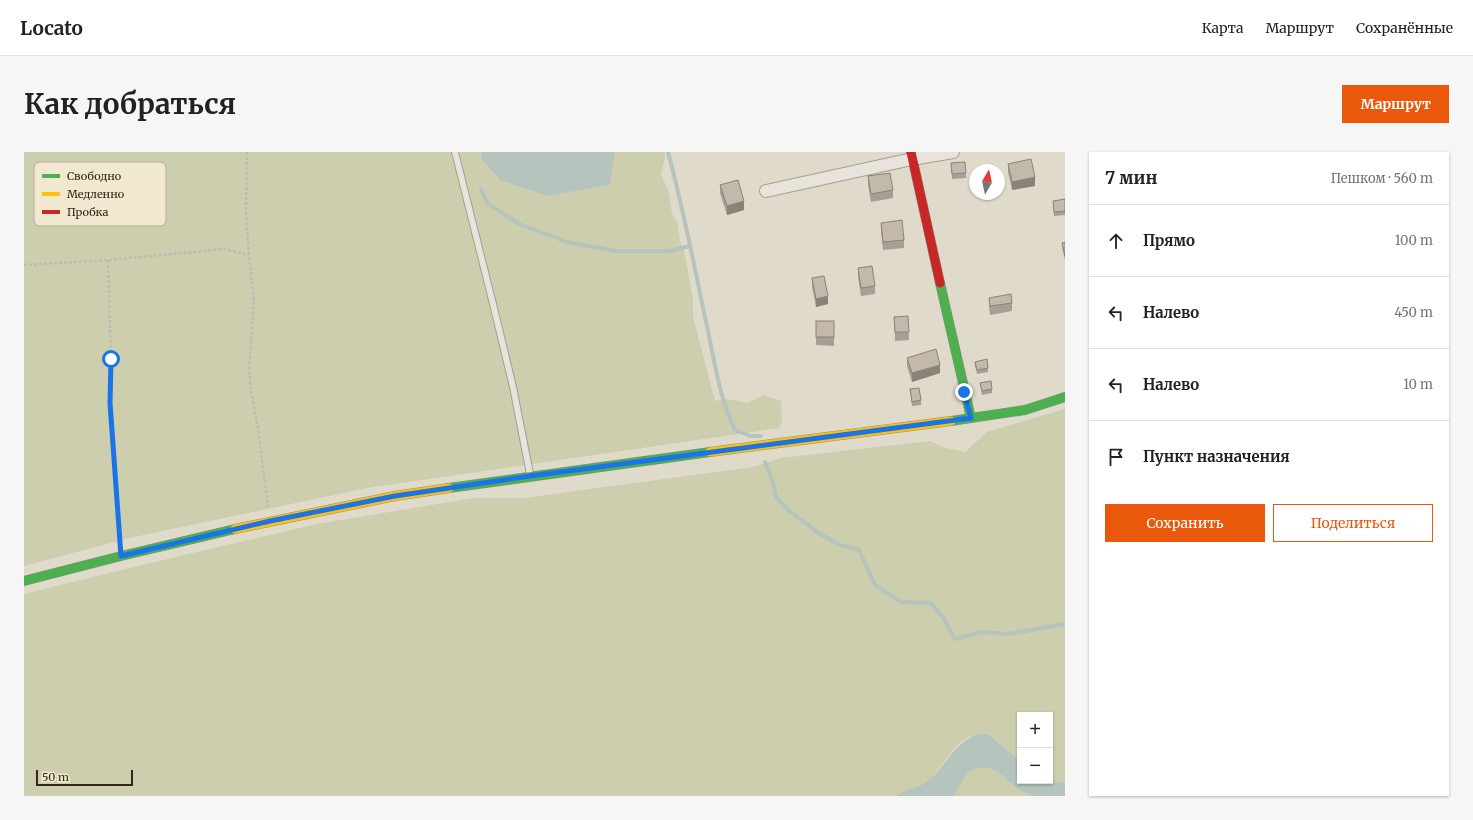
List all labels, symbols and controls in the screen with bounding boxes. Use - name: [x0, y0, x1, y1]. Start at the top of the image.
- text: Locato: [20, 16, 83, 40]
- text: Карта: [1202, 19, 1243, 37]
- text: Маршрут: [1265, 19, 1334, 37]
- text: Сохранённые: [1356, 19, 1453, 37]
- button: Маршрут: [1342, 85, 1449, 123]
- text: Как добраться: [24, 86, 236, 122]
- legend: [34, 162, 166, 226]
- north arrow: [969, 164, 1005, 200]
- text: 7 мин: [1105, 167, 1157, 189]
- text: Свободно: [67, 169, 122, 183]
- text: Пешком · 560 m: [1331, 170, 1433, 187]
- text: Медленно: [67, 187, 125, 201]
- text: Пробка: [67, 205, 109, 219]
- icon: ahead: [1105, 230, 1127, 252]
- text: Прямо: [1143, 231, 1195, 250]
- text: 100 m: [1395, 232, 1433, 249]
- icon: left: [1105, 302, 1127, 324]
- text: Налево: [1143, 303, 1199, 322]
- text: 450 m: [1394, 304, 1433, 321]
- route start: [102, 350, 120, 368]
- icon: left: [1105, 374, 1127, 396]
- text: Налево: [1143, 375, 1199, 394]
- text: 10 m: [1403, 376, 1433, 393]
- route end: [955, 383, 973, 401]
- icon: arrive: [1105, 446, 1127, 468]
- text: Пункт назначения: [1143, 447, 1290, 466]
- button: Сохранить: [1105, 504, 1265, 542]
- button: Поделиться: [1273, 504, 1433, 542]
- map controls: [1017, 712, 1053, 784]
- button: +: [1017, 712, 1053, 748]
- button: −: [1017, 748, 1053, 784]
- scale bar: [36, 768, 133, 787]
- text: 50 m: [42, 770, 69, 784]

